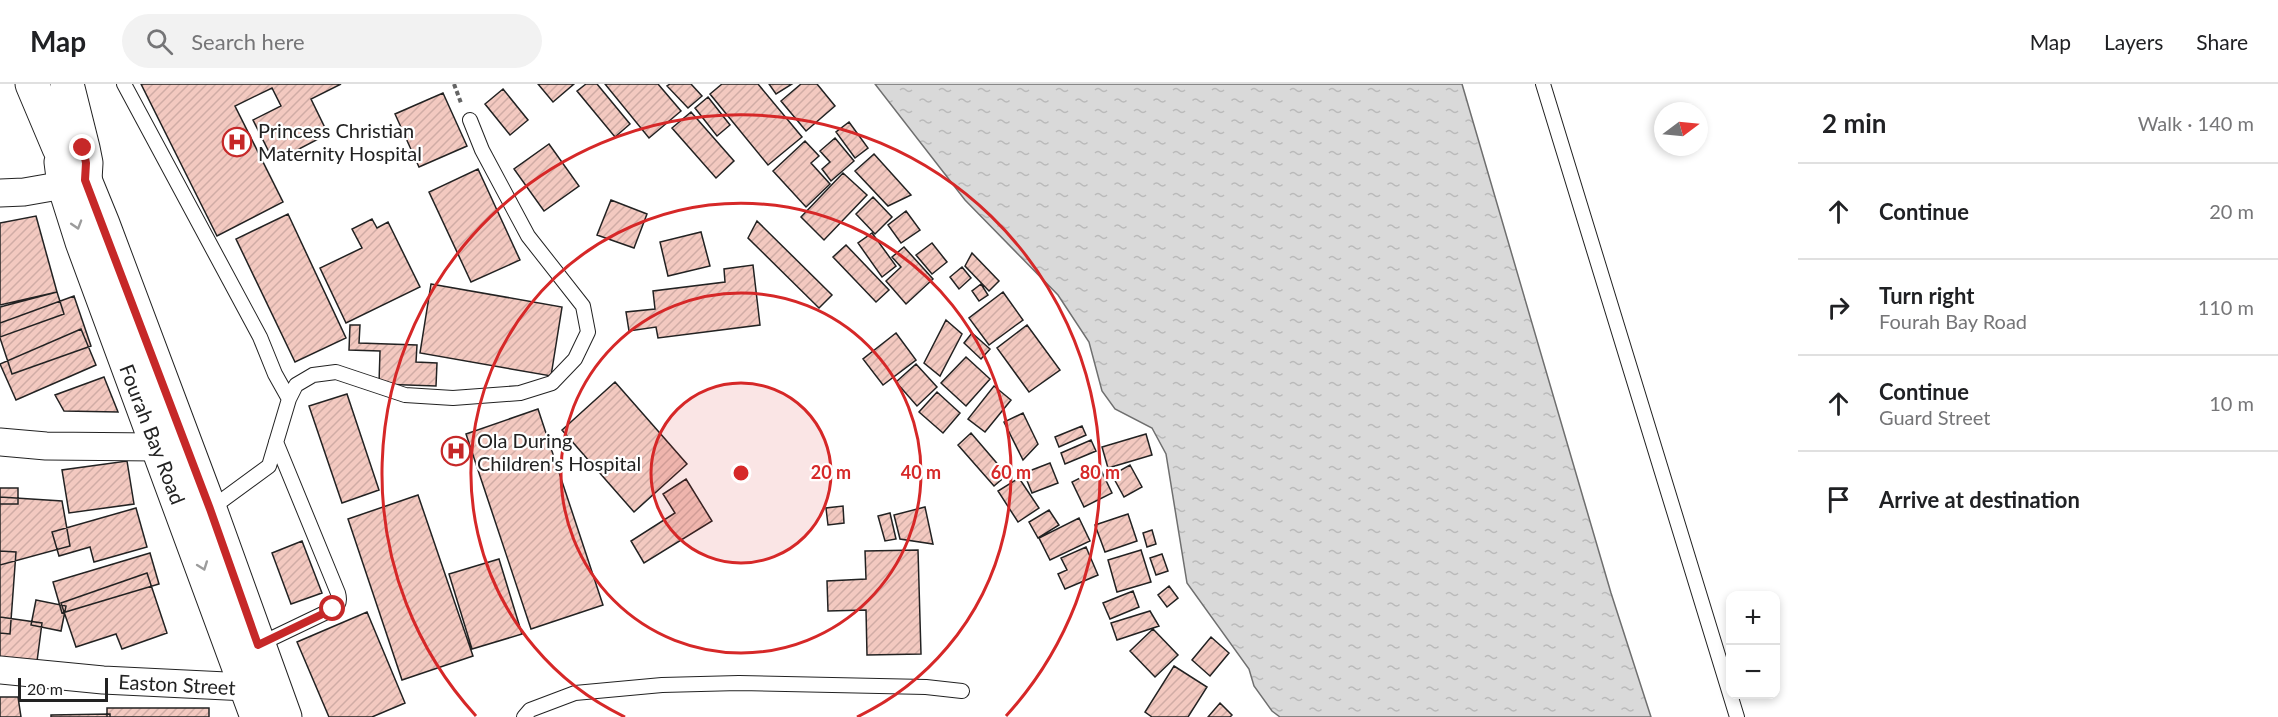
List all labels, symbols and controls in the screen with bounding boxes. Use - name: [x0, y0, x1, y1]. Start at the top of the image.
- search box: [122, 14, 542, 68]
- text: Map: [30, 24, 86, 58]
- icon: search: [143, 25, 176, 58]
- text: Search here: [191, 28, 305, 55]
- text: Map: [2030, 29, 2071, 54]
- text: Layers: [2104, 29, 2163, 54]
- text: Share: [2196, 29, 2248, 54]
- north arrow: [1654, 102, 1708, 156]
- text: 2 min: [1822, 107, 1886, 139]
- text: Walk · 140 m: [2138, 111, 2254, 135]
- place label: Princess Christian Maternity Hospital: [258, 118, 422, 165]
- hospital icon: Princess Christian Maternity Hospital: [221, 126, 253, 158]
- route end: [69, 134, 95, 160]
- icon: ahead: [1822, 195, 1855, 228]
- text: Continue: [1879, 198, 1969, 225]
- text: 20 m: [2209, 199, 2254, 223]
- one-way arrow: [70, 219, 82, 230]
- text: Turn right: [1879, 282, 1974, 309]
- icon: right: [1822, 291, 1855, 324]
- text: 110 m: [2198, 295, 2254, 319]
- text: Fourah Bay Road: [1879, 309, 2027, 333]
- street label: Fourah Bay Road: [115, 361, 191, 507]
- text: Continue: [1879, 378, 1969, 405]
- icon: ahead: [1822, 387, 1855, 420]
- text: 10 m: [2209, 391, 2254, 415]
- text: Guard Street: [1879, 405, 1990, 429]
- place label: Ola During Children's Hospital: [477, 428, 641, 475]
- hospital icon: Ola During Children's Hospital: [440, 435, 472, 467]
- text: 20 m: [811, 461, 851, 483]
- text: 40 m: [901, 461, 941, 483]
- text: 60 m: [991, 461, 1031, 483]
- text: 80 m: [1080, 461, 1120, 483]
- centre of rings: [731, 463, 751, 483]
- icon: arrive: [1822, 483, 1855, 516]
- text: Arrive at destination: [1879, 486, 2080, 513]
- one-way arrow: [195, 560, 208, 571]
- map controls: [1726, 591, 1780, 699]
- button: +: [1726, 591, 1780, 645]
- route start: [319, 595, 345, 621]
- button: −: [1726, 645, 1780, 699]
- street label: Easton Street: [118, 669, 236, 699]
- scale bar: [18, 675, 108, 702]
- text: 20 m: [27, 679, 63, 698]

